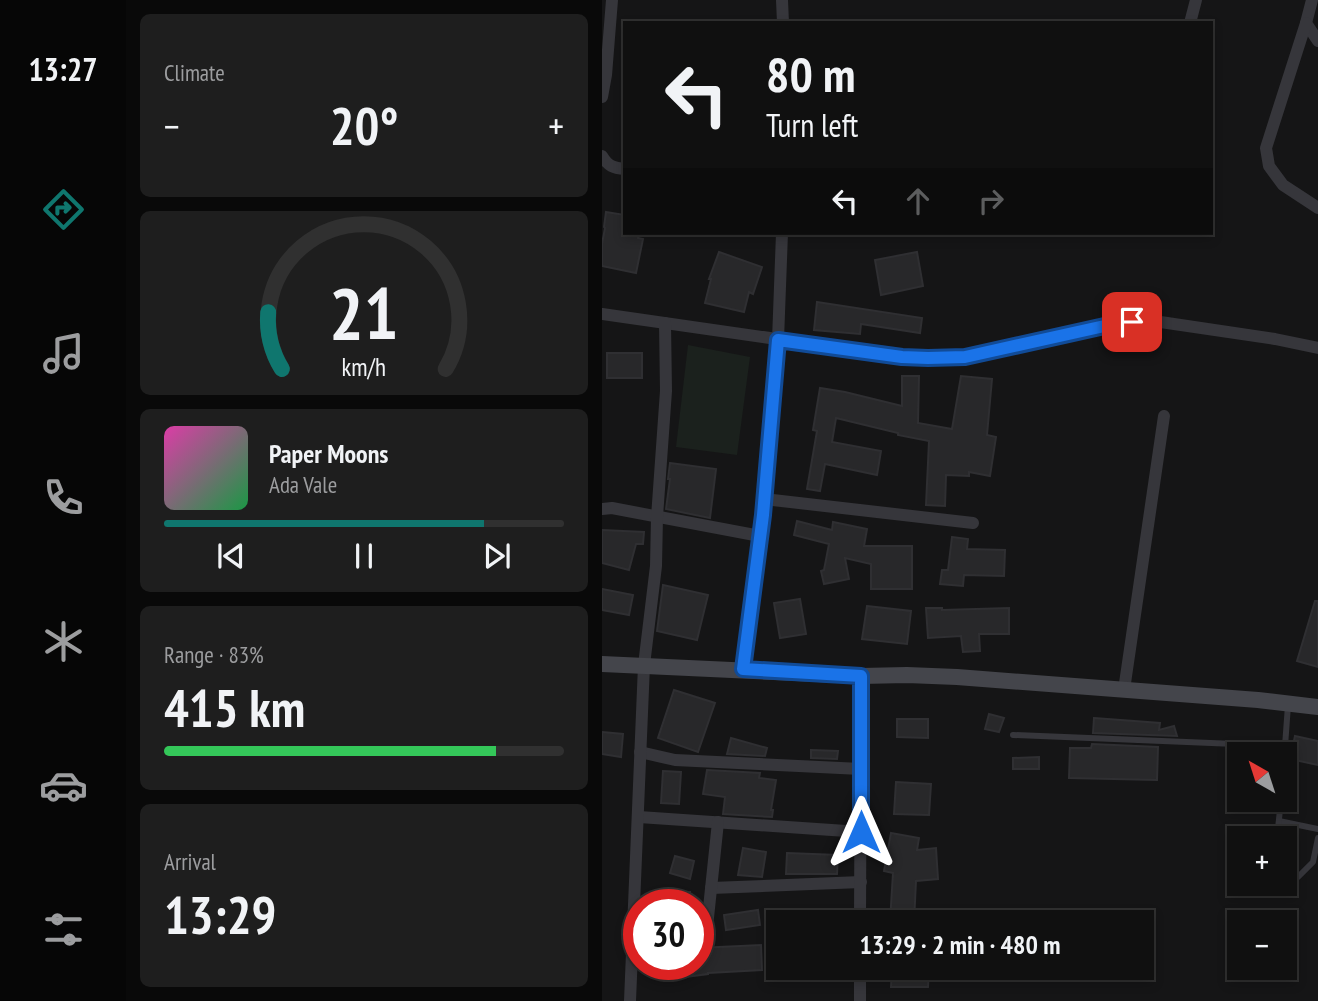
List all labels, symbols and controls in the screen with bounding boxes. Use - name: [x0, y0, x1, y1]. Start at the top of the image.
- text: 80 m: [766, 42, 855, 106]
- text: 13:27: [28, 48, 98, 90]
- icon: left: [651, 49, 742, 140]
- text: Climate: [164, 58, 225, 87]
- text: 20°: [330, 92, 398, 159]
- text: −: [164, 101, 180, 150]
- text: +: [548, 101, 564, 150]
- text: Turn left: [766, 104, 858, 146]
- icon: left: [826, 182, 864, 220]
- icon: ahead: [899, 182, 937, 220]
- icon: right: [972, 182, 1010, 220]
- icon: directions: [39, 185, 88, 234]
- text: 21: [329, 266, 399, 360]
- pin: [1102, 292, 1162, 352]
- icon: arrive: [1113, 303, 1151, 341]
- icon: music: [39, 329, 88, 378]
- text: km/h: [342, 351, 386, 383]
- text: Paper Moons: [269, 437, 388, 470]
- text: Ada Vale: [269, 470, 337, 499]
- icon: phone: [39, 473, 88, 522]
- icon: previous: [212, 537, 250, 575]
- icon: pause: [345, 537, 383, 575]
- icon: next: [478, 537, 516, 575]
- icon: climate: [39, 617, 88, 666]
- text: Range · 83%: [164, 640, 264, 669]
- text: 415 km: [164, 674, 305, 741]
- north arrow: [1227, 742, 1297, 812]
- map controls: [1227, 742, 1297, 980]
- icon: car: [39, 761, 88, 810]
- position arrow: [824, 795, 898, 869]
- button: +: [1227, 826, 1297, 896]
- text: Arrival: [164, 847, 216, 876]
- text: 13:29: [164, 881, 276, 948]
- speed limit sign: 30: [623, 889, 714, 980]
- icon: filters: [39, 905, 88, 954]
- button: −: [1227, 910, 1297, 980]
- text: 13:29 · 2 min · 480 m: [860, 928, 1060, 961]

